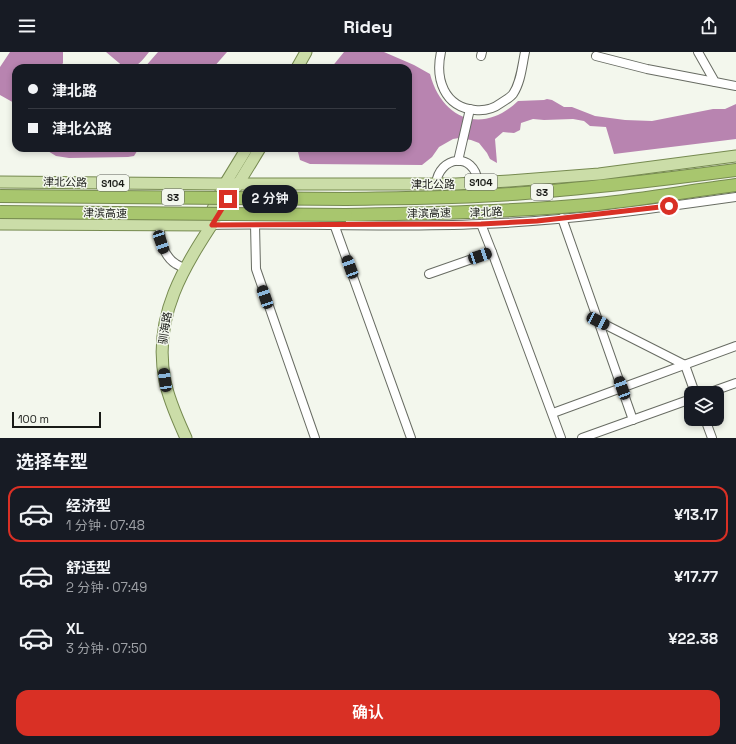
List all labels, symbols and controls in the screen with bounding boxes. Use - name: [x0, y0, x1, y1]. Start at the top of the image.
- icon: menu: [16, 15, 38, 37]
- text: Ridey: [343, 15, 393, 38]
- icon: share: [698, 15, 720, 37]
- text: 津北路: [52, 81, 97, 100]
- text: 津北公路: [52, 119, 112, 138]
- road number: S104: [465, 174, 497, 190]
- street label: 津北公路: [43, 175, 87, 189]
- road number: S104: [97, 175, 129, 191]
- street label: 津北公路: [411, 177, 455, 191]
- road number: S3: [531, 184, 553, 200]
- callout: 2 分钟: [242, 185, 298, 213]
- road number: S3: [162, 189, 184, 205]
- route end: [219, 190, 237, 208]
- text: 2 分钟: [251, 190, 289, 207]
- route start: [660, 197, 678, 215]
- street label: 津北路: [469, 204, 503, 220]
- street label: 津滨高速: [83, 206, 127, 220]
- street label: 津滨高速: [407, 206, 451, 220]
- car: [151, 229, 171, 255]
- car: [467, 246, 493, 266]
- car: [340, 254, 360, 280]
- car: [255, 284, 275, 310]
- car: [585, 310, 611, 332]
- street label: 驯海路: [156, 311, 174, 345]
- car: [157, 367, 173, 393]
- car: [612, 375, 632, 401]
- map controls: [684, 386, 724, 426]
- button: layers: [684, 386, 724, 426]
- scale bar: [12, 410, 101, 429]
- text: 100 m: [18, 412, 49, 426]
- text: 选择车型: [16, 450, 88, 473]
- icon: car: [18, 496, 54, 532]
- text: 经济型: [66, 496, 111, 515]
- text: ¥13.17: [674, 505, 718, 524]
- text: 1 分钟 · 07:48: [66, 517, 145, 534]
- icon: car: [18, 558, 54, 594]
- text: 舒适型: [66, 558, 111, 577]
- text: ¥17.77: [674, 567, 718, 586]
- text: 2 分钟 · 07:49: [66, 579, 147, 596]
- text: XL: [66, 619, 84, 638]
- icon: car: [18, 620, 54, 656]
- text: ¥22.38: [668, 629, 718, 648]
- text: 3 分钟 · 07:50: [66, 640, 147, 657]
- button: 确认: [16, 690, 720, 736]

